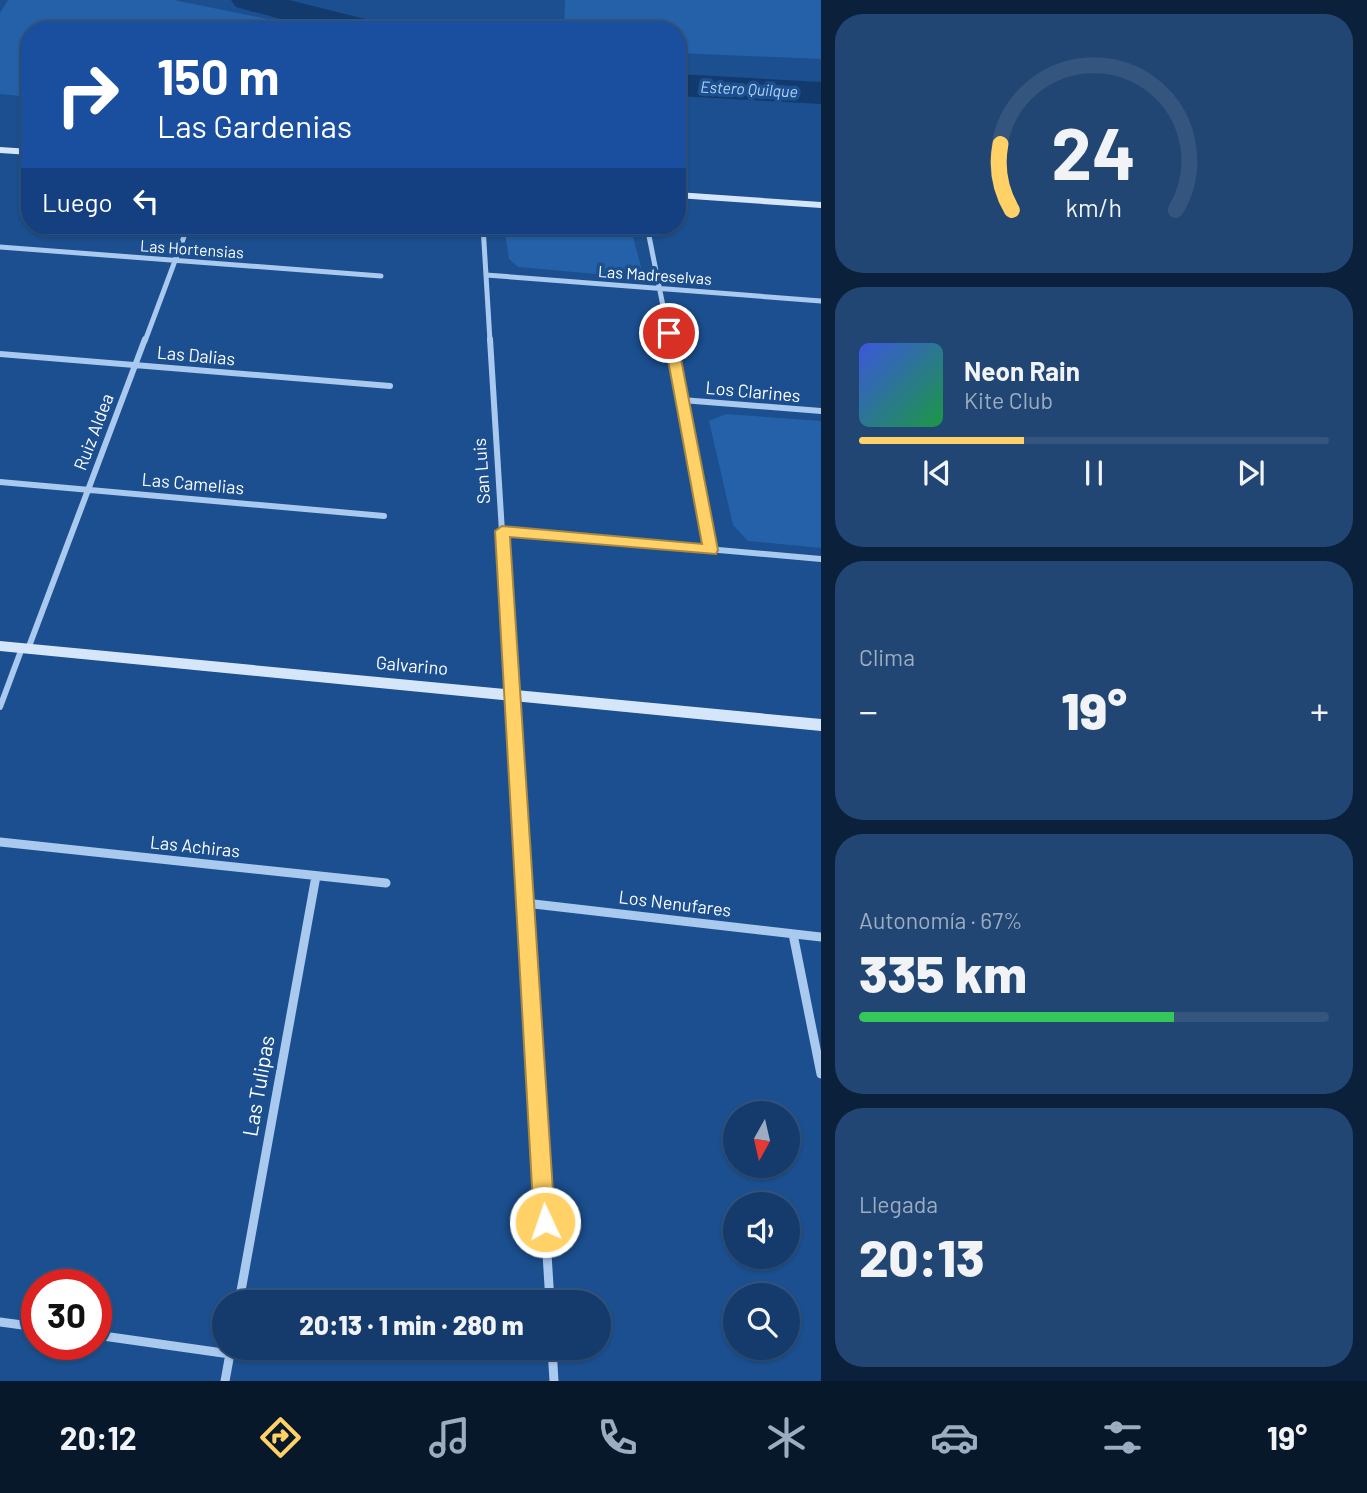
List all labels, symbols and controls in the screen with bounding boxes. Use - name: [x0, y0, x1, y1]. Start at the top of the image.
- text: 150 m: [157, 46, 279, 105]
- icon: right: [42, 49, 133, 140]
- water label: Estero Quilque: [700, 76, 798, 101]
- text: Las Gardenias: [157, 106, 352, 144]
- text: 24: [1052, 107, 1136, 195]
- icon: left: [127, 182, 165, 220]
- text: Luego: [42, 186, 113, 217]
- text: km/h: [1066, 192, 1122, 222]
- street label: Las Hortensias: [140, 235, 244, 262]
- street label: Las Madreselvas: [598, 261, 712, 288]
- pin: [639, 303, 699, 363]
- icon: arrive: [650, 314, 688, 352]
- street label: Las Dalias: [156, 341, 236, 369]
- text: Neon Rain: [964, 355, 1080, 386]
- street label: Los Clarines: [705, 376, 802, 406]
- text: Kite Club: [964, 386, 1053, 414]
- street label: Ruiz Aldea: [68, 390, 118, 473]
- street label: San Luis: [468, 437, 494, 505]
- icon: previous: [918, 454, 956, 492]
- icon: pause: [1075, 454, 1113, 492]
- icon: next: [1232, 454, 1270, 492]
- street label: Las Camelias: [141, 468, 245, 498]
- text: Clima: [859, 643, 915, 671]
- street label: Galvarino: [375, 651, 449, 679]
- text: 19°: [1061, 678, 1127, 740]
- text: −: [859, 687, 878, 733]
- text: +: [1310, 687, 1329, 733]
- street label: Las Achiras: [149, 830, 241, 862]
- street label: Los Nenufares: [618, 885, 733, 921]
- text: Autonomía · 67%: [859, 906, 1023, 934]
- text: 335 km: [859, 941, 1027, 1003]
- street label: Las Tulipas: [236, 1033, 279, 1138]
- north arrow: [723, 1101, 800, 1178]
- map controls: [723, 1101, 800, 1360]
- position arrow: [508, 1185, 582, 1259]
- text: Llegada: [859, 1190, 938, 1218]
- button: sound: [723, 1192, 800, 1269]
- text: 20:13: [859, 1225, 985, 1287]
- speed limit sign: 30: [21, 1269, 112, 1360]
- button: search: [723, 1283, 800, 1360]
- text: 20:13 · 1 min · 280 m: [299, 1309, 524, 1340]
- icon: directions: [256, 1413, 305, 1462]
- icon: music: [425, 1413, 474, 1462]
- icon: phone: [593, 1413, 642, 1462]
- icon: climate: [762, 1413, 811, 1462]
- icon: car: [930, 1413, 979, 1462]
- icon: filters: [1098, 1413, 1147, 1462]
- text: 20:12: [60, 1418, 137, 1456]
- text: 19°: [1267, 1418, 1307, 1456]

